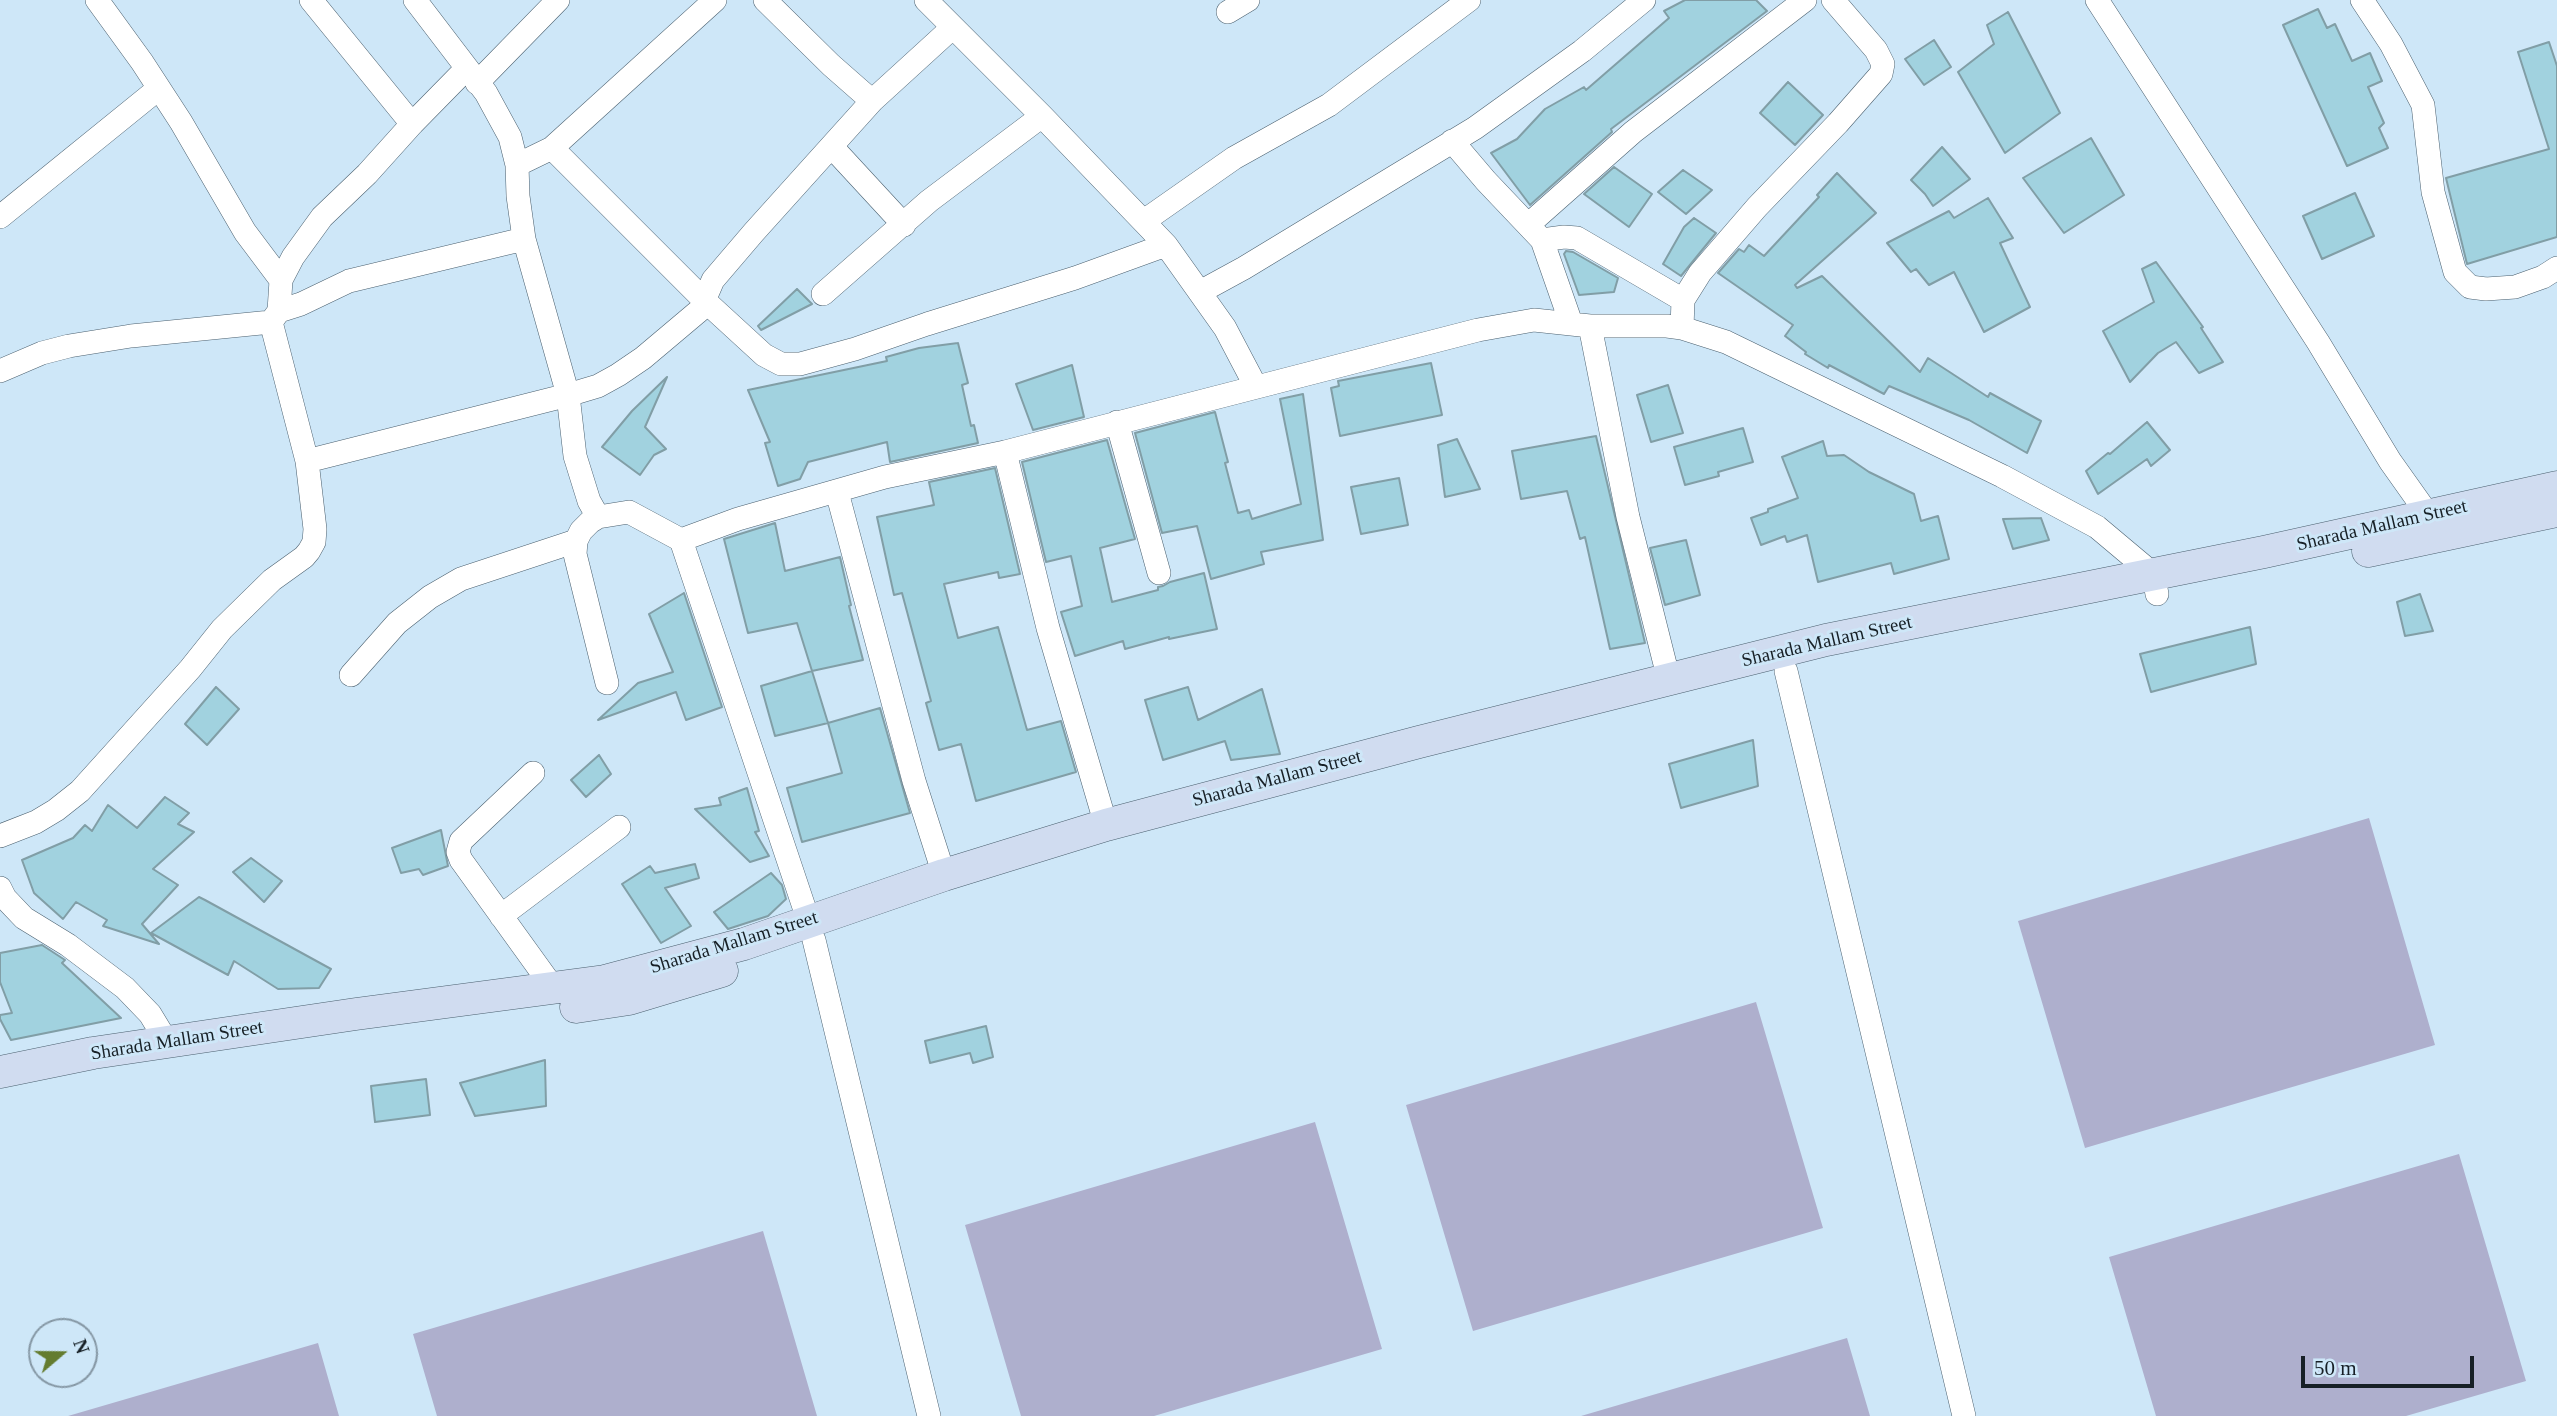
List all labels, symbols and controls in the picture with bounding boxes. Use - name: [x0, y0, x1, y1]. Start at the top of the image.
- street label: Sharada Mallam Street: [2295, 495, 2469, 557]
- street label: Sharada Mallam Street: [1740, 611, 1914, 673]
- street label: Sharada Mallam Street: [1190, 745, 1364, 813]
- street label: Sharada Mallam Street: [647, 907, 821, 979]
- street label: Sharada Mallam Street: [89, 1016, 265, 1066]
- north arrow: [28, 1318, 98, 1388]
- text: N: [69, 1336, 94, 1356]
- scale bar: [2305, 1342, 2478, 1386]
- text: 50 m: [2314, 1356, 2357, 1380]

